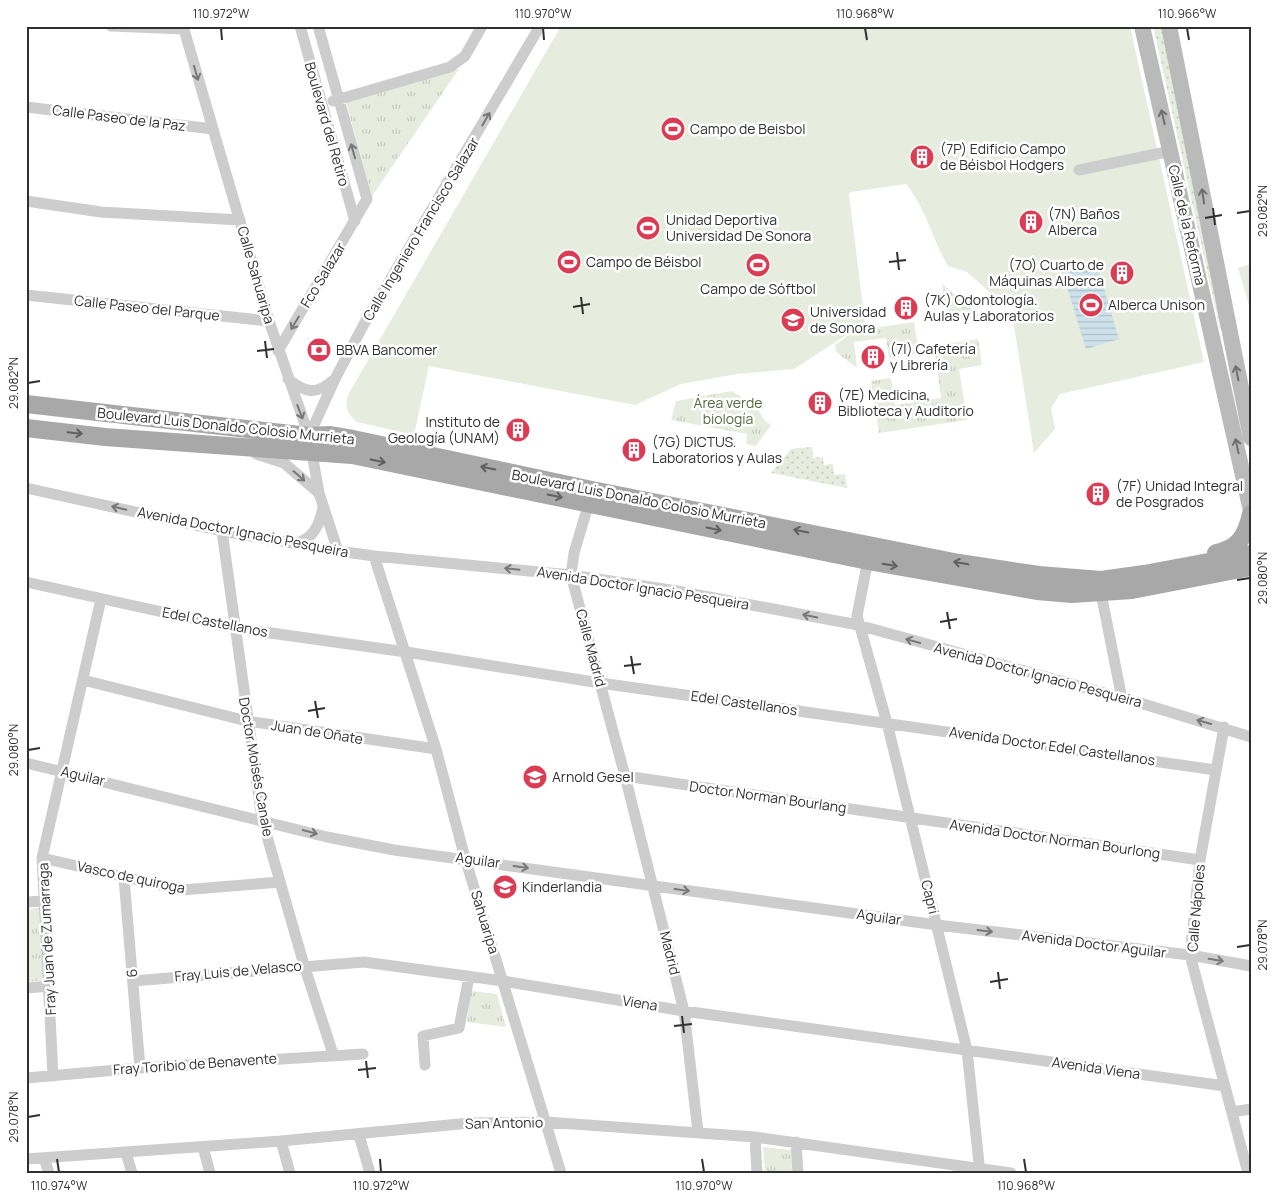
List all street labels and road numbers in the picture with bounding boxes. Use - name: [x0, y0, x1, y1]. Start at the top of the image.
- street label: Boulevard del Retiro: [301, 60, 354, 188]
- street label: Calle Paseo de la Paz: [51, 100, 187, 135]
- street label: Calle Ingeniero Francisco Salazar: [358, 133, 483, 324]
- street label: Calle de la Reforma: [1164, 163, 1211, 287]
- street label: Calle Sahuaripa: [233, 224, 279, 326]
- street label: Fco Salazar: [296, 239, 349, 311]
- street label: Calle Paseo del Parque: [73, 290, 221, 325]
- street label: Boulevard Luis Donaldo Colosio Murrieta: [96, 403, 356, 448]
- street label: Boulevard Luis Donaldo Colosio Murrieta: [510, 465, 768, 533]
- street label: Avenida Doctor Ignacio Pesqueira: [136, 502, 350, 561]
- street label: Avenida Doctor Ignacio Pesqueira: [536, 561, 751, 614]
- street label: Edel Castellanos: [161, 602, 270, 641]
- street label: Calle Madrid: [572, 607, 611, 689]
- street label: Avenida Doctor Ignacio Pesqueira: [932, 638, 1144, 711]
- street label: Edel Castellanos: [690, 686, 799, 719]
- street label: Doctor Moisés Canale: [235, 696, 278, 838]
- street label: Juan de Oñate: [270, 715, 364, 748]
- street label: Avenida Doctor Edel Castellanos: [948, 722, 1156, 769]
- street label: Aguilar: [59, 761, 107, 790]
- street label: Doctor Norman Bourlang: [688, 776, 848, 817]
- street label: Avenida Doctor Norman Bourlong: [949, 814, 1162, 863]
- street label: Aguilar: [455, 847, 502, 872]
- street label: Vasco de quiroga: [75, 856, 187, 897]
- street label: Fray Juan de Zumarraga: [33, 862, 60, 1016]
- street label: Calle Nápoles: [1182, 863, 1209, 953]
- street label: Capri: [917, 878, 944, 916]
- street label: Sahuaripa: [467, 888, 504, 956]
- street label: Aguilar: [856, 904, 903, 929]
- street label: Avenida Doctor Aguilar: [1021, 925, 1167, 962]
- street label: Madrid: [656, 929, 685, 977]
- street label: Fray Luis de Velasco: [174, 955, 302, 986]
- street label: 6: [122, 968, 141, 978]
- street label: Viena: [621, 990, 659, 1015]
- street label: Fray Toribio de Benavente: [112, 1048, 277, 1079]
- street label: Avenida Viena: [1051, 1052, 1141, 1083]
- street label: San Antonio: [465, 1112, 543, 1133]

